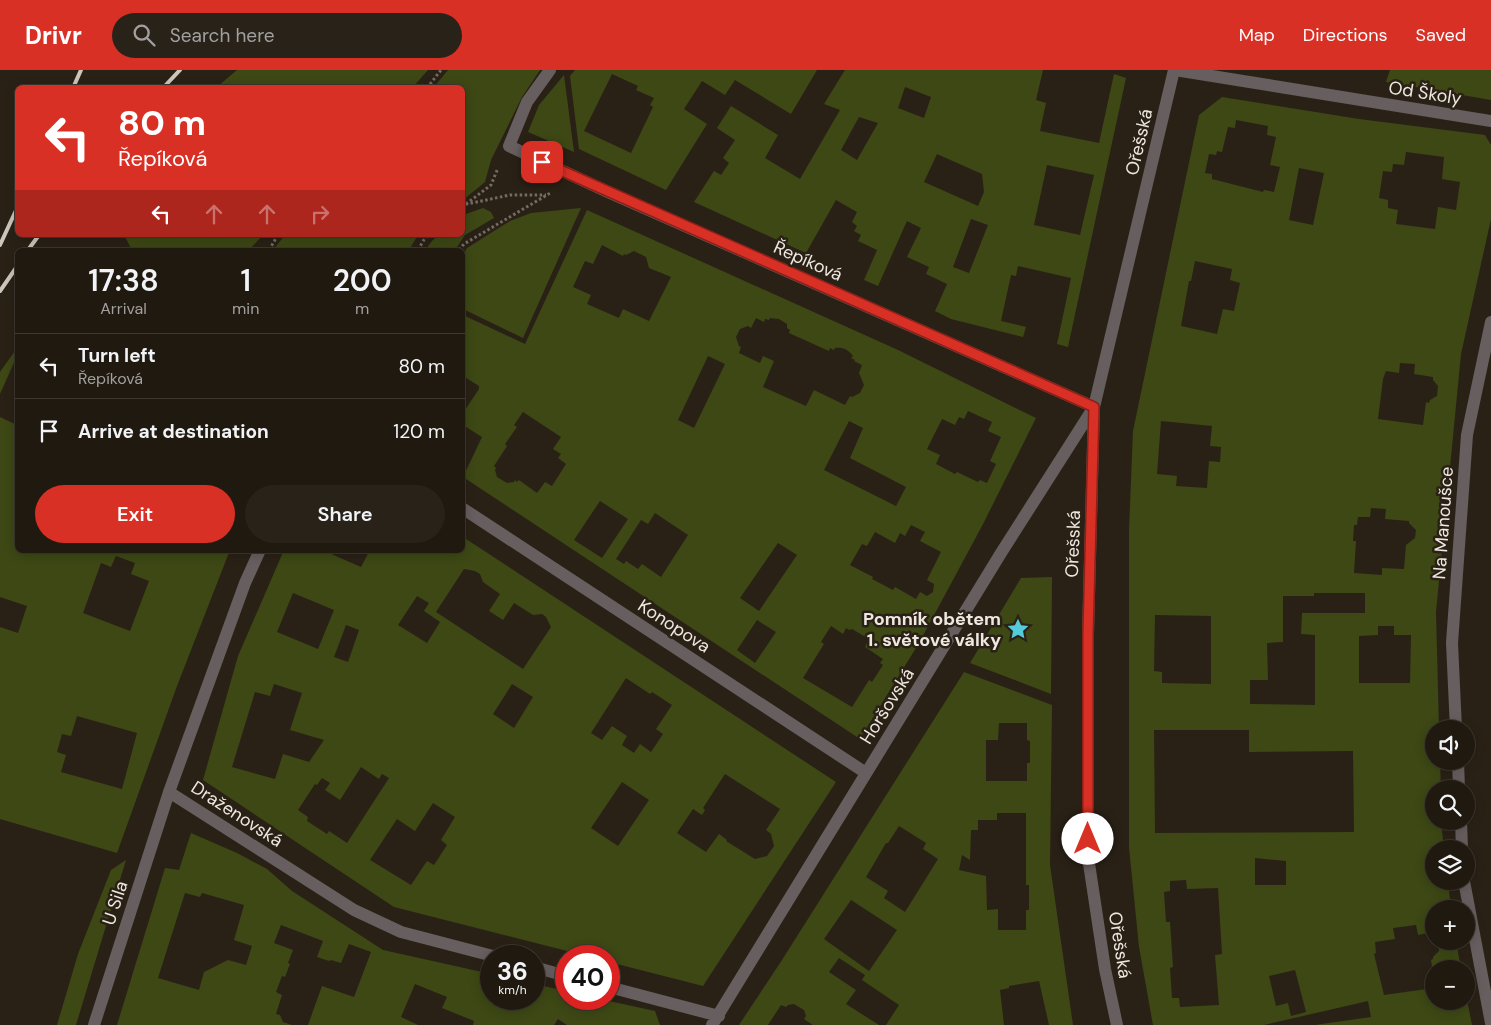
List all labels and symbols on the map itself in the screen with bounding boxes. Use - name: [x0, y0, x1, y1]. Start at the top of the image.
- street label: Od Školy: [1387, 75, 1463, 111]
- street label: Ořešská: [1120, 106, 1158, 178]
- pin: [521, 141, 563, 183]
- street label: Řepíková: [770, 235, 846, 287]
- street label: Na Manoušce: [1427, 466, 1459, 580]
- street label: Ořešská: [1060, 510, 1086, 578]
- street label: Konopova: [633, 594, 715, 658]
- place label: Pomník obětem 1. světové války: [863, 607, 1001, 652]
- place icon: Pomník obětem 1. světové války: [1005, 616, 1031, 642]
- street label: Horšovská: [854, 663, 920, 749]
- street label: Draženovská: [187, 775, 287, 853]
- position arrow: [1061, 812, 1113, 864]
- street label: U Sila: [97, 878, 133, 928]
- street label: Ořešská: [1103, 910, 1137, 980]
- speed limit sign: 40: [555, 945, 620, 1010]

